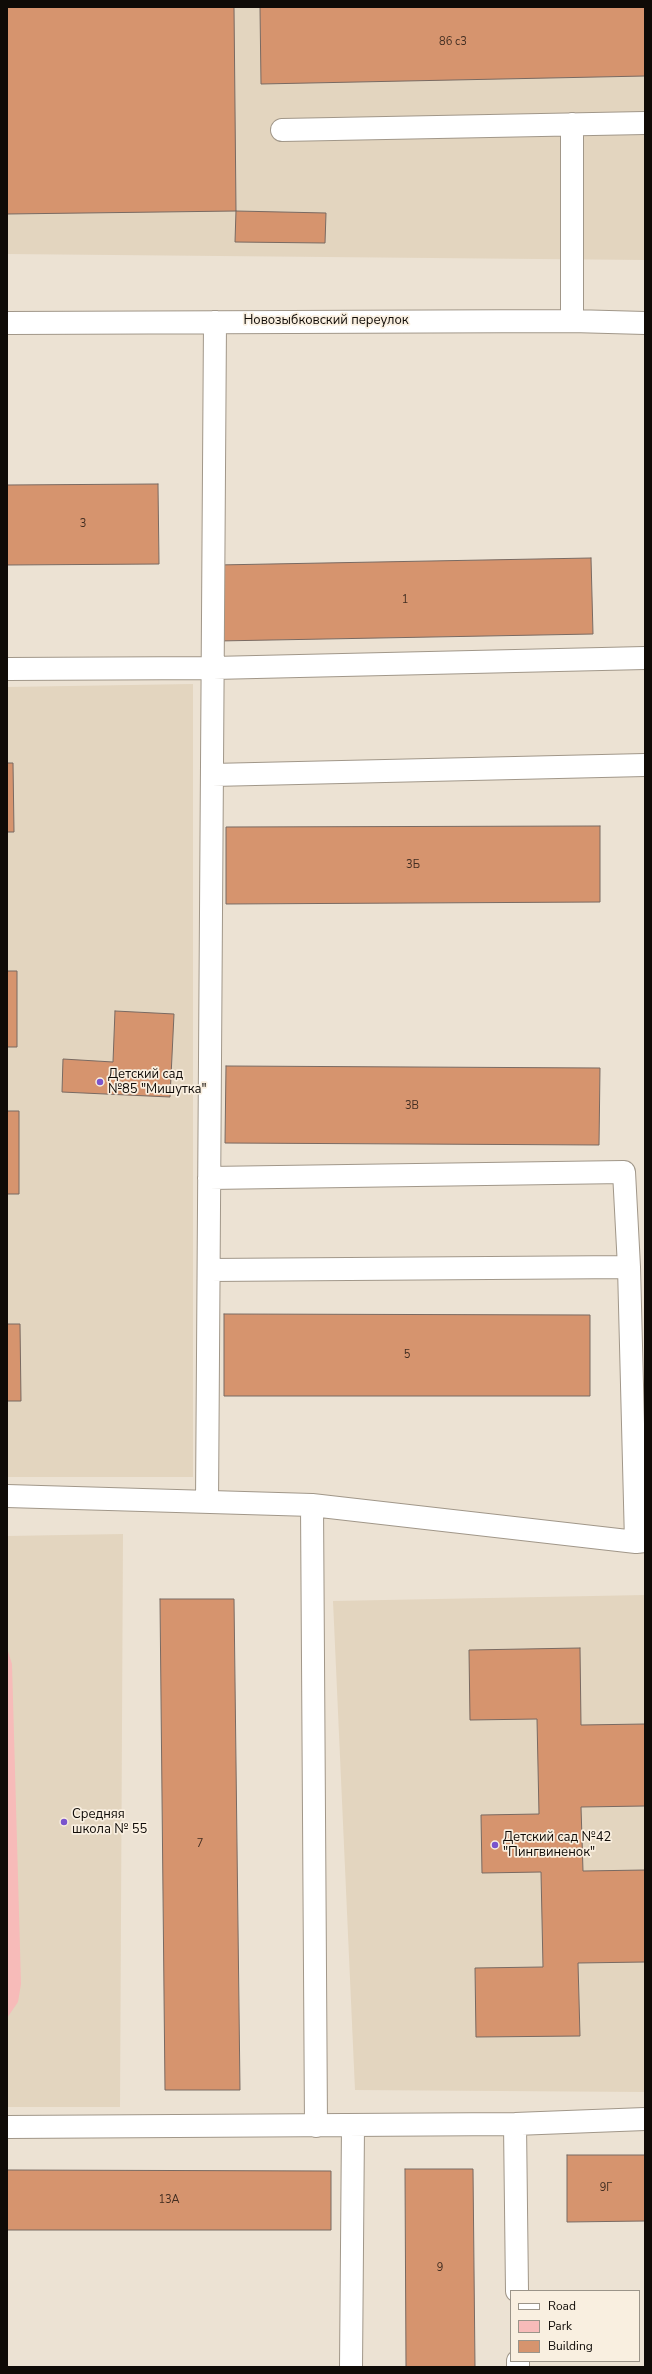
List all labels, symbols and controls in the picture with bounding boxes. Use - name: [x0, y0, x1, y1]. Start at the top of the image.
- house number: 86 с3: [439, 35, 467, 49]
- street label: Новозыбковский переулок: [243, 313, 409, 329]
- house number: 3: [80, 517, 86, 531]
- house number: 1: [402, 593, 408, 607]
- house number: 3Б: [406, 858, 420, 872]
- place label: Детский сад №85 "Мишутка": [108, 1067, 207, 1098]
- marker: Детский сад №85 "Мишутка": [95, 1077, 105, 1087]
- house number: 3В: [405, 1099, 419, 1113]
- house number: 5: [404, 1348, 410, 1362]
- place label: Средняя школа № 55: [72, 1807, 147, 1838]
- marker: Средняя школа № 55: [59, 1817, 69, 1827]
- place label: Детский сад №42 "Пингвиненок": [503, 1830, 611, 1861]
- house number: 7: [197, 1837, 203, 1851]
- marker: Детский сад №42 "Пингвиненок": [490, 1840, 500, 1850]
- house number: 9Г: [600, 2181, 612, 2195]
- house number: 13А: [158, 2193, 180, 2207]
- house number: 9: [437, 2261, 443, 2275]
- legend: [510, 2290, 640, 2362]
- text: Road: [548, 2298, 576, 2314]
- text: Park: [548, 2318, 572, 2334]
- text: Building: [548, 2338, 593, 2354]

